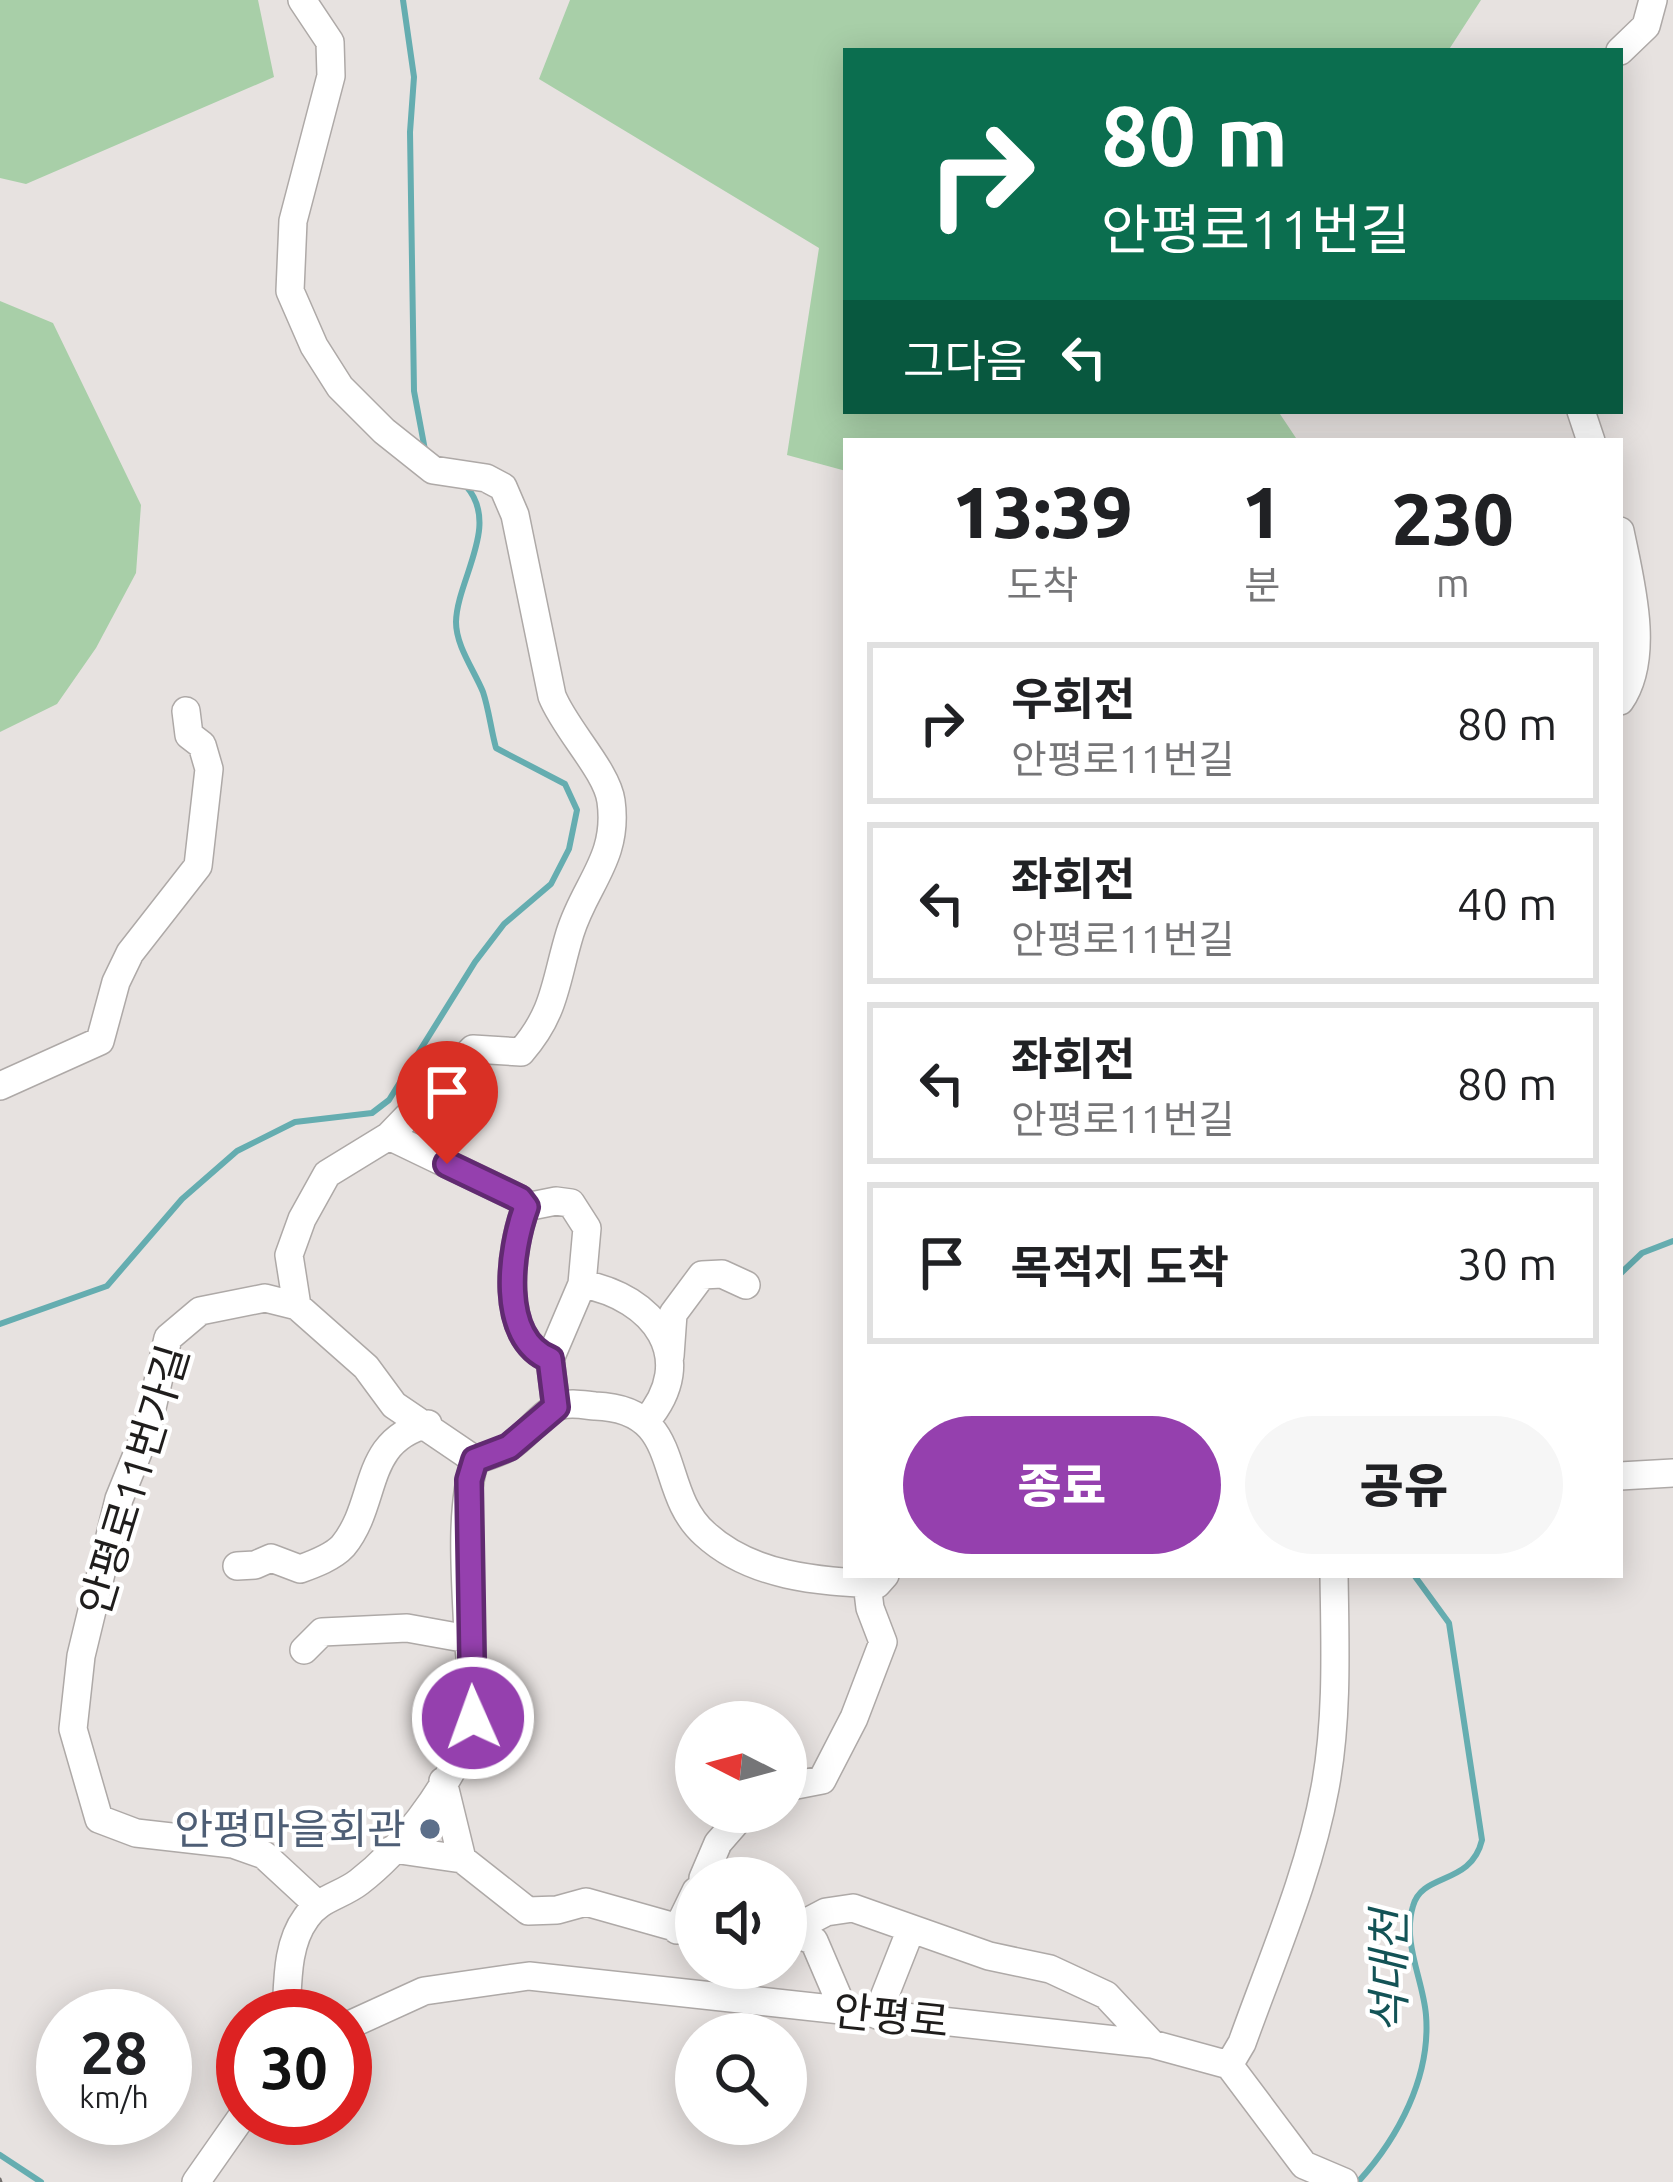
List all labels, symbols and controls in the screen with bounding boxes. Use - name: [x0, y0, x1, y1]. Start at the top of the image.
- text: 80 m: [1101, 88, 1288, 182]
- icon: right: [903, 96, 1059, 252]
- text: 안평로11번길: [1101, 199, 1410, 259]
- icon: left: [1051, 324, 1117, 390]
- text: 그다음: [903, 335, 1027, 386]
- text: 13:39: [952, 471, 1133, 552]
- text: 1: [1242, 471, 1282, 552]
- text: 230: [1392, 478, 1514, 559]
- text: m: [1436, 561, 1470, 604]
- text: 도착: [1007, 563, 1078, 606]
- text: 분: [1244, 563, 1280, 606]
- text: 우회전: [1011, 673, 1135, 724]
- icon: right: [909, 690, 975, 756]
- text: 80 m: [1457, 698, 1557, 749]
- text: 안평로11번길: [1011, 737, 1234, 780]
- text: 좌회전: [1011, 853, 1135, 904]
- icon: left: [909, 870, 975, 936]
- text: 40 m: [1457, 878, 1557, 929]
- text: 안평로11번길: [1011, 917, 1234, 960]
- text: 좌회전: [1011, 1033, 1135, 1084]
- pin: [396, 1041, 498, 1164]
- icon: left: [909, 1050, 975, 1116]
- text: 80 m: [1457, 1058, 1557, 1109]
- icon: arrive: [414, 1059, 480, 1125]
- text: 안평로11번길: [1011, 1097, 1234, 1140]
- icon: arrive: [909, 1230, 975, 1296]
- text: 30 m: [1457, 1238, 1557, 1289]
- text: 목적지 도착: [1011, 1241, 1229, 1292]
- street label: 안평로11번가길: [70, 1339, 197, 1620]
- button: 종료: [903, 1416, 1221, 1554]
- button: 공유: [1245, 1416, 1563, 1554]
- position arrow: [410, 1655, 536, 1781]
- north arrow: [675, 1701, 807, 1833]
- map controls: [675, 1701, 807, 2145]
- place label: 안평마을회관: [174, 1805, 406, 1852]
- marker: 안평마을회관: [417, 1816, 443, 1842]
- button: sound: [675, 1857, 807, 1989]
- water label: 석대천: [1363, 1905, 1414, 2034]
- street label: 안평로: [831, 1986, 951, 2045]
- speed limit sign: 30: [216, 1989, 372, 2145]
- button: search: [675, 2013, 807, 2145]
- text: 28: [80, 2018, 148, 2085]
- text: km/h: [79, 2080, 149, 2114]

